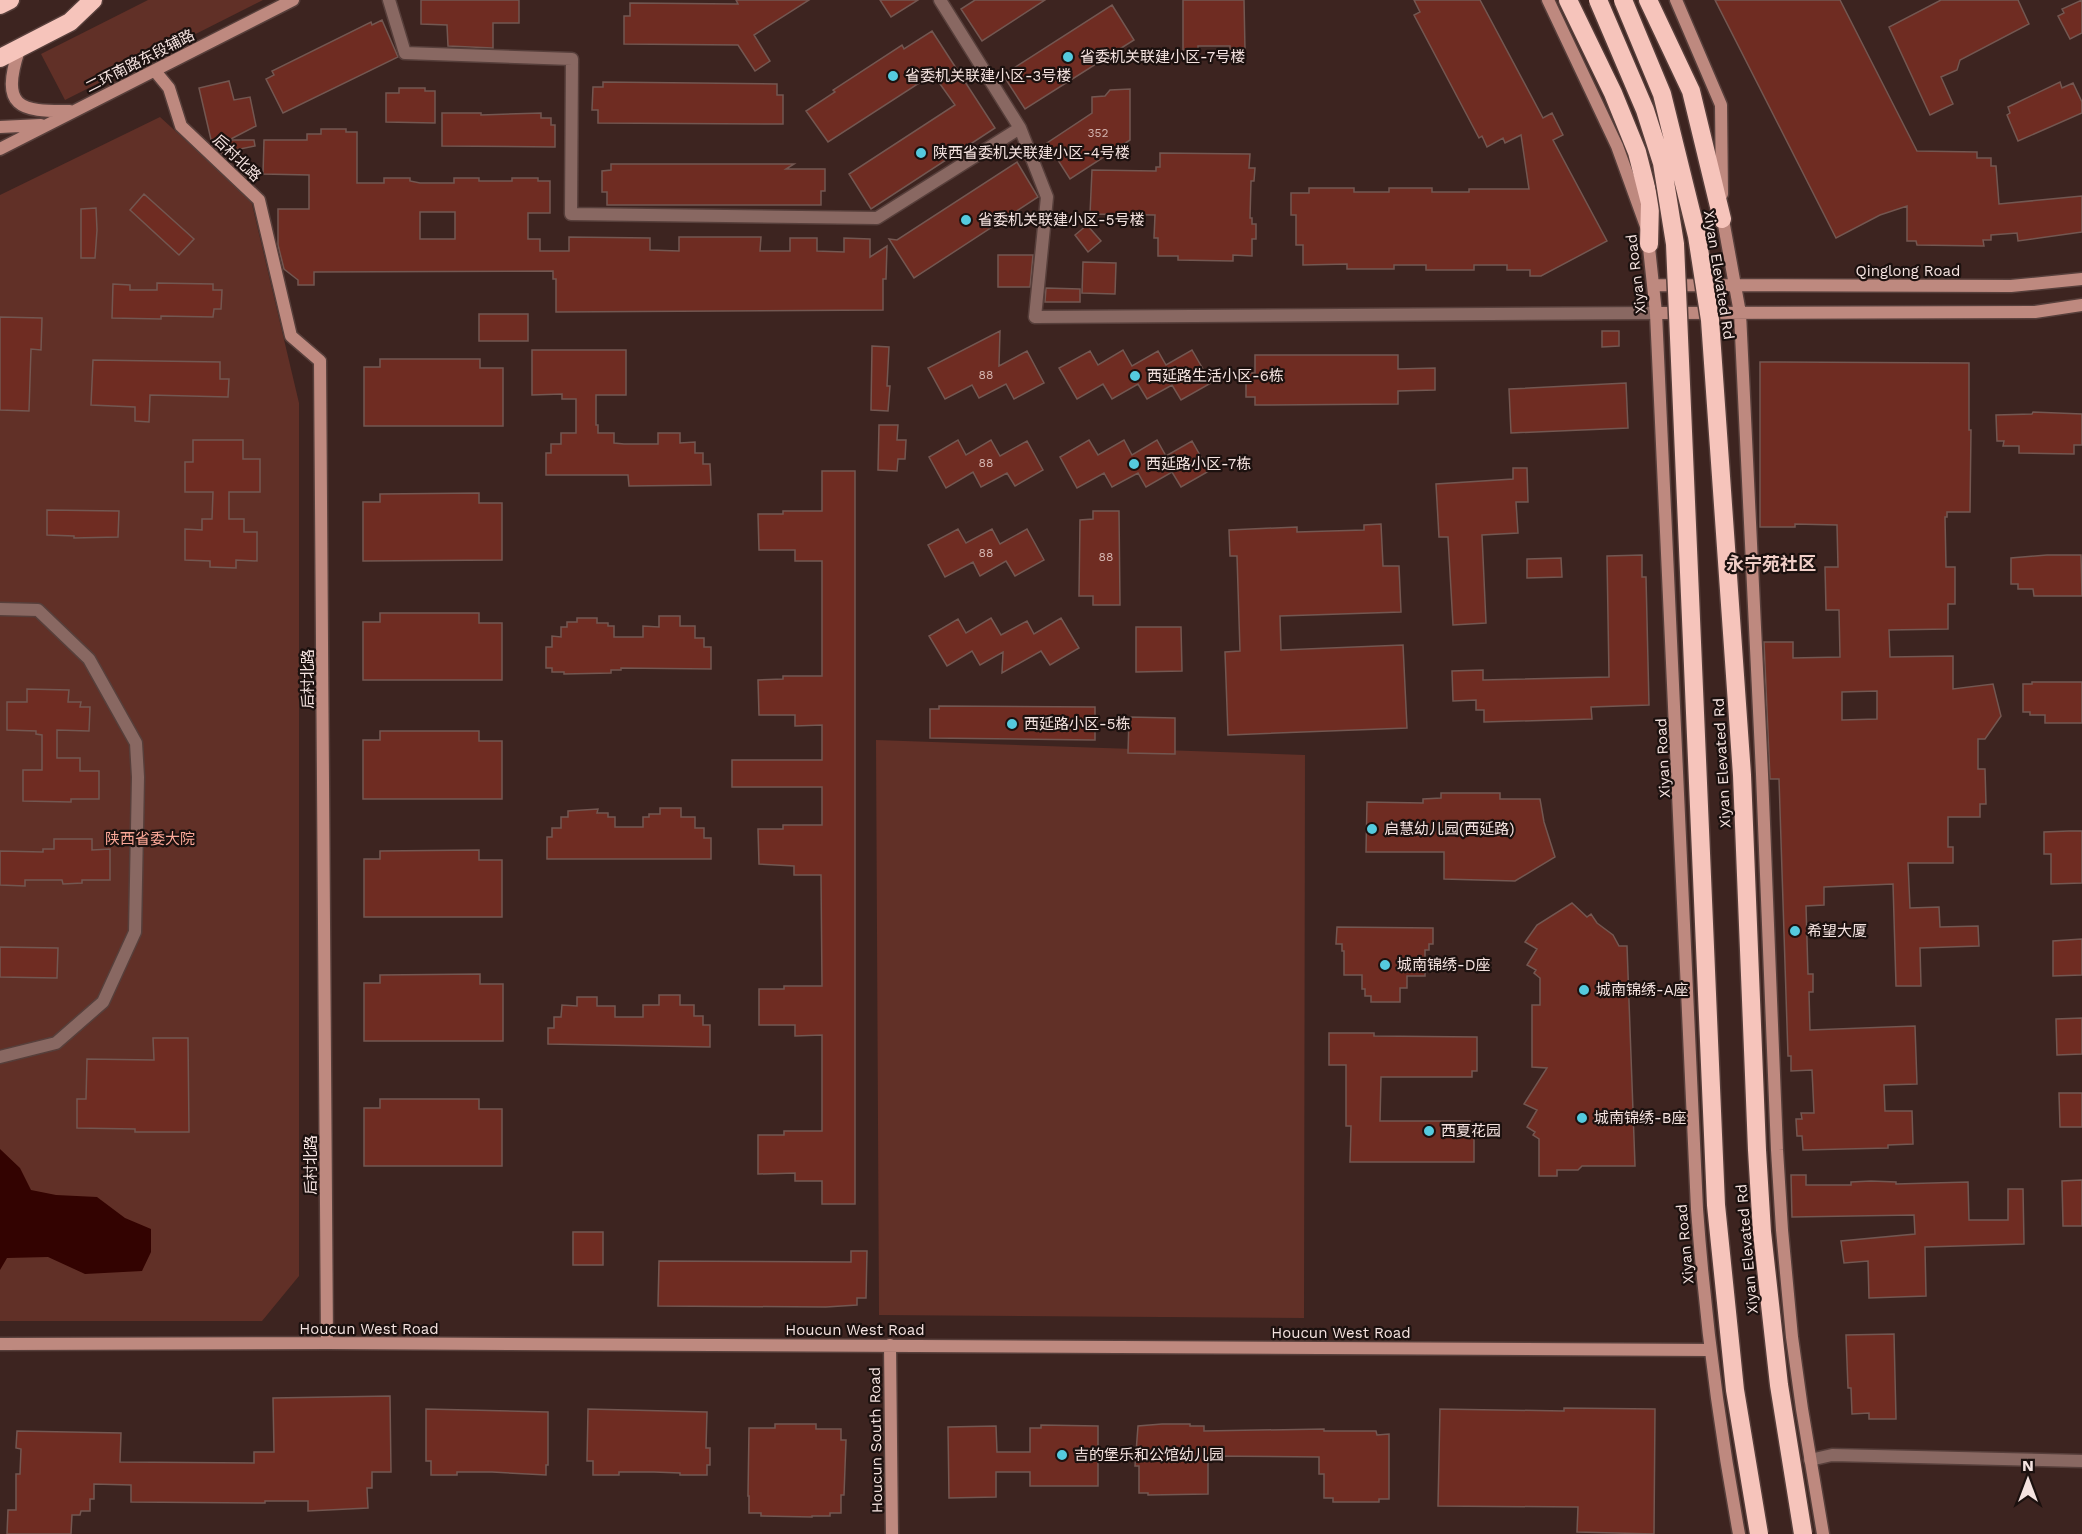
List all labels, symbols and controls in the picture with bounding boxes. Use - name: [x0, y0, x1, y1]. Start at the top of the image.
- street label: 二环南路东段辅路: [82, 26, 198, 96]
- place label: 省委机关联建小区-7号楼: [1080, 48, 1245, 66]
- marker: 省委机关联建小区-7号楼: [1061, 50, 1075, 64]
- place label: 省委机关联建小区-3号楼: [905, 67, 1071, 85]
- marker: 省委机关联建小区-3号楼: [886, 69, 900, 83]
- house number: 352: [1088, 126, 1108, 140]
- street label: 后村北路: [209, 131, 265, 185]
- place label: 陕西省委机关联建小区-4号楼: [933, 144, 1130, 162]
- marker: 陕西省委机关联建小区-4号楼: [914, 146, 928, 160]
- street label: Xiyan Elevated Rd: [1700, 209, 1738, 341]
- place label: 省委机关联建小区-5号楼: [978, 211, 1144, 229]
- marker: 省委机关联建小区-5号楼: [959, 213, 973, 227]
- street label: Xiyan Road: [1622, 233, 1650, 315]
- street label: Qinglong Road: [1856, 262, 1961, 280]
- place label: 西延路生活小区-6栋: [1147, 367, 1284, 385]
- house number: 88: [979, 368, 993, 382]
- marker: 西延路生活小区-6栋: [1128, 369, 1142, 383]
- place label: 西延路小区-7栋: [1146, 455, 1251, 473]
- house number: 88: [979, 456, 993, 470]
- marker: 西延路小区-7栋: [1127, 457, 1141, 471]
- house number: 88: [979, 546, 993, 560]
- house number: 88: [1099, 550, 1113, 564]
- district label: 永宁苑社区: [1726, 553, 1816, 574]
- street label: 后村北路: [299, 649, 317, 709]
- street label: Xiyan Elevated Rd: [1710, 697, 1734, 829]
- place label: 西延路小区-5栋: [1024, 715, 1130, 733]
- marker: 西延路小区-5栋: [1005, 717, 1019, 731]
- street label: Xiyan Road: [1652, 718, 1674, 798]
- place label: 启慧幼儿园(西延路): [1384, 820, 1515, 838]
- marker: 启慧幼儿园(西延路): [1365, 822, 1379, 836]
- park label: 陕西省委大院: [105, 830, 195, 848]
- place label: 希望大厦: [1807, 922, 1867, 940]
- marker: 希望大厦: [1788, 924, 1802, 938]
- place label: 城南锦绣-D座: [1397, 956, 1490, 974]
- marker: 城南锦绣-D座: [1378, 958, 1392, 972]
- place label: 城南锦绣-A座: [1596, 981, 1689, 999]
- marker: 城南锦绣-A座: [1577, 983, 1591, 997]
- place label: 城南锦绣-B座: [1594, 1109, 1686, 1127]
- marker: 城南锦绣-B座: [1575, 1111, 1589, 1125]
- place label: 西夏花园: [1441, 1122, 1501, 1140]
- marker: 西夏花园: [1422, 1124, 1436, 1138]
- street label: 后村北路: [302, 1135, 320, 1195]
- street label: Xiyan Elevated Rd: [1732, 1183, 1762, 1315]
- street label: Xiyan Road: [1673, 1203, 1697, 1285]
- street label: Houcun West Road: [299, 1320, 439, 1338]
- street label: Houcun West Road: [785, 1321, 925, 1339]
- street label: Houcun West Road: [1271, 1324, 1411, 1342]
- street label: Houcun South Road: [866, 1367, 886, 1513]
- place label: 吉的堡乐和公馆幼儿园: [1074, 1446, 1224, 1464]
- marker: 吉的堡乐和公馆幼儿园: [1055, 1448, 1069, 1462]
- north arrow: [1998, 1450, 2058, 1510]
- text: N: [2022, 1456, 2034, 1475]

